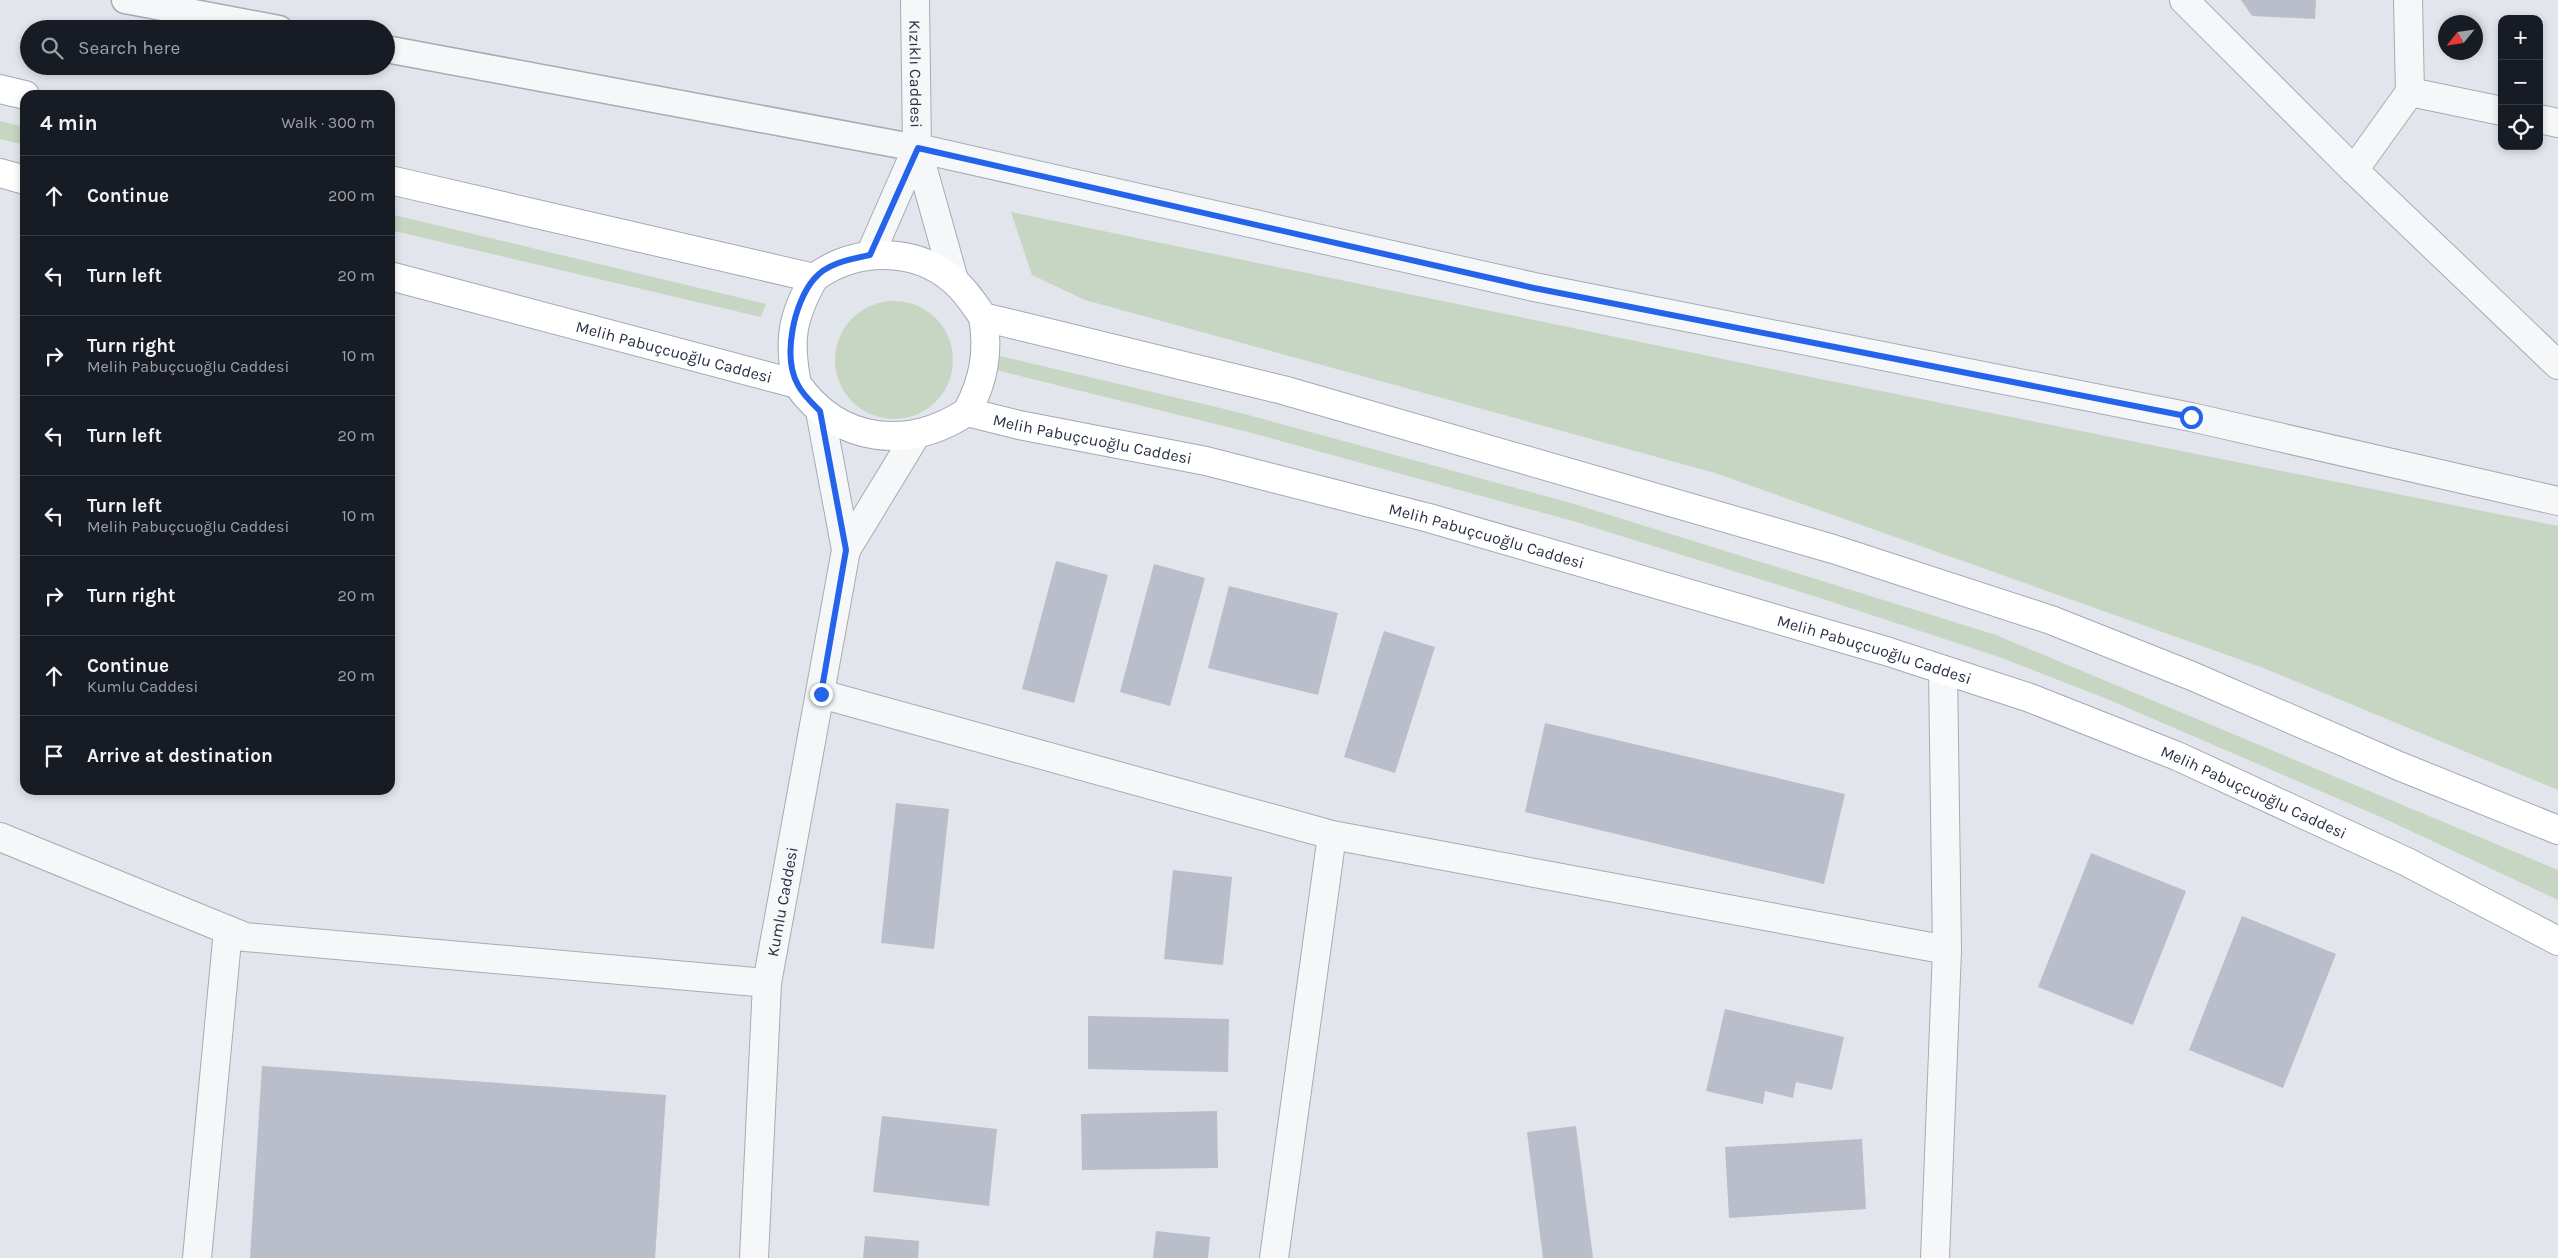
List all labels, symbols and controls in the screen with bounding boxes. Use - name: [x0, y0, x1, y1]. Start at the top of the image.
- north arrow: [2438, 15, 2483, 60]
- map controls: [2498, 15, 2543, 150]
- button: +: [2498, 15, 2543, 60]
- search box: [20, 20, 395, 75]
- street label: Kızıklı Caddesi: [906, 20, 926, 128]
- icon: search: [38, 34, 66, 62]
- text: Search here: [78, 37, 180, 59]
- button: −: [2498, 60, 2543, 105]
- button: locate: [2498, 105, 2543, 150]
- text: 4 min: [40, 111, 98, 135]
- text: Walk · 300 m: [281, 113, 375, 132]
- icon: ahead: [40, 182, 68, 210]
- text: Continue: [87, 185, 169, 207]
- text: 200 m: [328, 186, 375, 205]
- icon: left: [40, 262, 68, 290]
- text: Turn left: [87, 265, 162, 287]
- text: 20 m: [337, 266, 375, 285]
- street label: Melih Pabuçcuoğlu Caddesi: [574, 316, 774, 387]
- text: Turn right: [87, 335, 176, 357]
- icon: right: [40, 342, 68, 370]
- text: 10 m: [341, 346, 375, 365]
- text: Melih Pabuçcuoğlu Caddesi: [87, 357, 289, 376]
- route start: [2180, 406, 2203, 429]
- street label: Melih Pabuçcuoğlu Caddesi: [991, 409, 1194, 468]
- icon: left: [40, 422, 68, 450]
- text: Turn left: [87, 425, 162, 447]
- text: 20 m: [337, 426, 375, 445]
- text: Turn left: [87, 495, 162, 517]
- street label: Melih Pabuçcuoğlu Caddesi: [1387, 499, 1587, 572]
- icon: left: [40, 502, 68, 530]
- text: 10 m: [341, 506, 375, 525]
- text: Melih Pabuçcuoğlu Caddesi: [87, 517, 289, 536]
- icon: right: [40, 582, 68, 610]
- text: Turn right: [87, 585, 176, 607]
- text: 20 m: [337, 586, 375, 605]
- street label: Melih Pabuçcuoğlu Caddesi: [1775, 610, 1974, 688]
- text: Continue: [87, 655, 169, 677]
- icon: ahead: [40, 662, 68, 690]
- text: 20 m: [337, 666, 375, 685]
- text: Kumlu Caddesi: [87, 677, 198, 696]
- route end: [810, 683, 833, 706]
- street label: Melih Pabuçcuoğlu Caddesi: [2158, 741, 2350, 842]
- icon: arrive: [40, 742, 68, 770]
- text: Arrive at destination: [87, 745, 273, 767]
- street label: Kumlu Caddesi: [762, 845, 801, 958]

